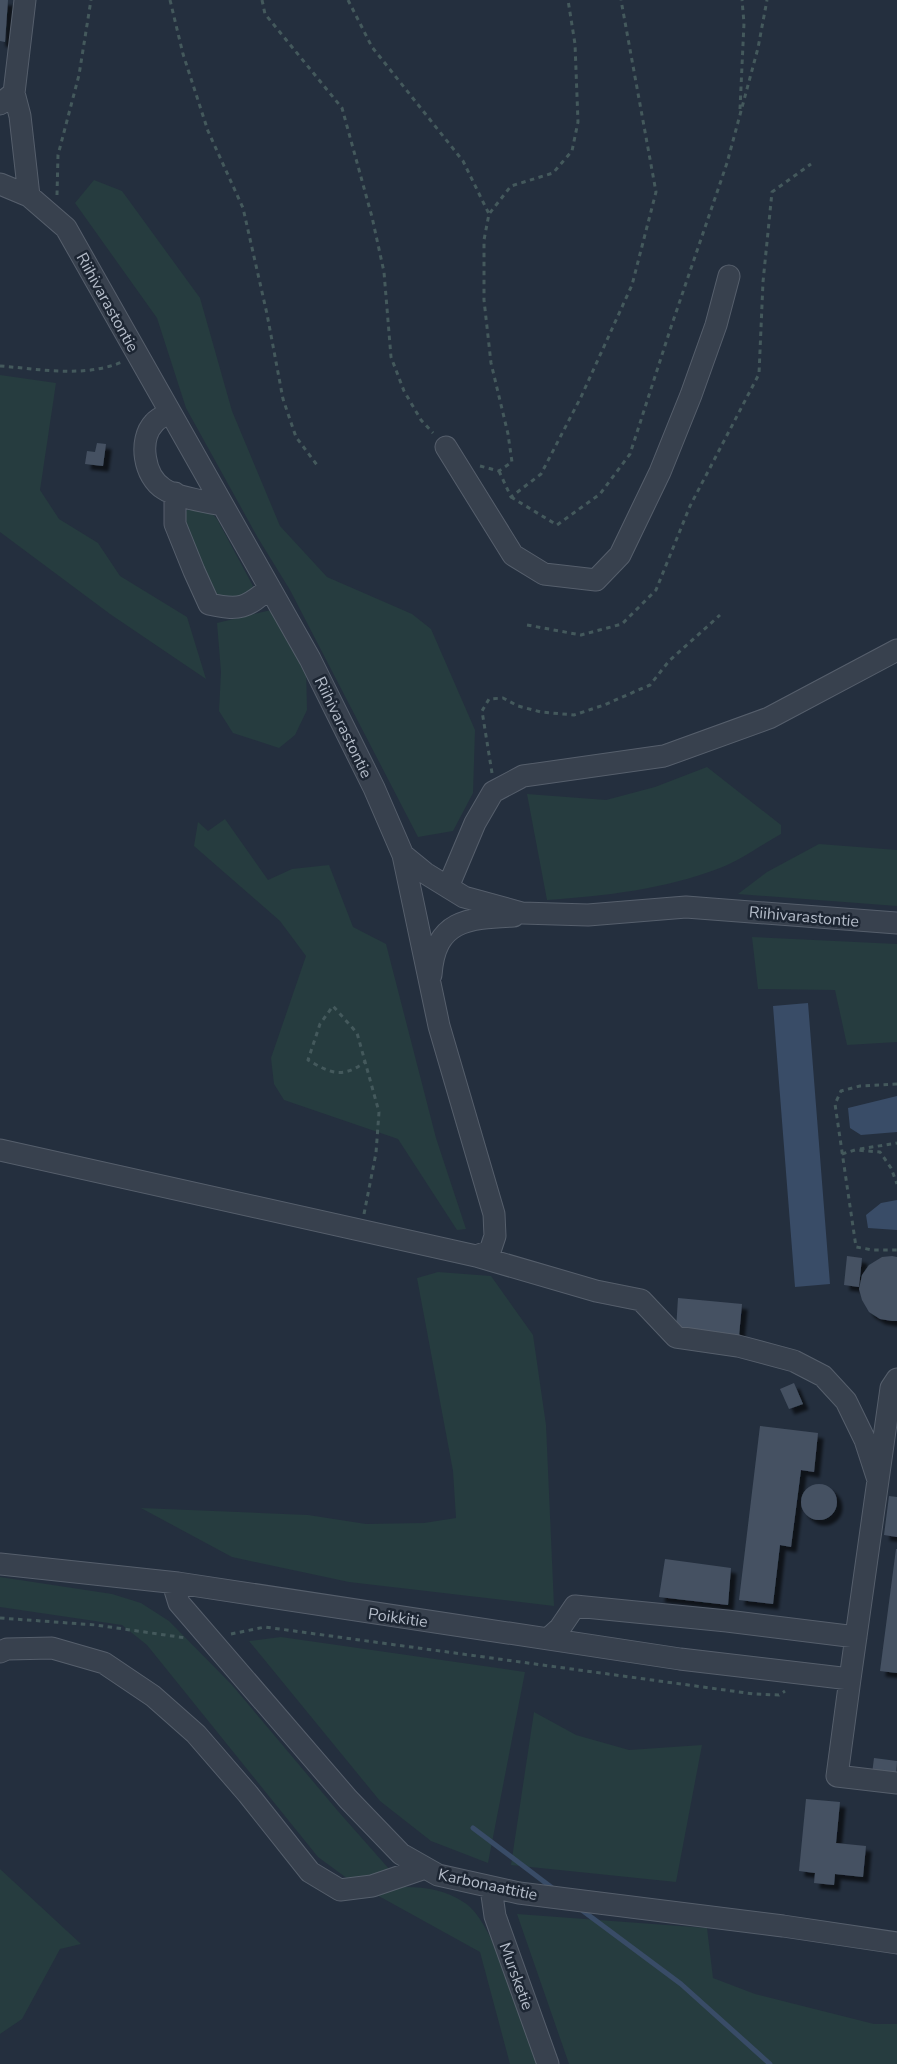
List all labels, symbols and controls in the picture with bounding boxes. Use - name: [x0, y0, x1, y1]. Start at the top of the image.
- street label: Riihivarastontie: [71, 249, 144, 356]
- street label: Riihivarastontie: [309, 673, 377, 782]
- street label: Riihivarastontie: [748, 901, 860, 933]
- street label: Poikkitie: [367, 1603, 429, 1633]
- street label: Karbonaattitie: [436, 1864, 539, 1906]
- street label: Mursketie: [494, 1940, 538, 2013]

